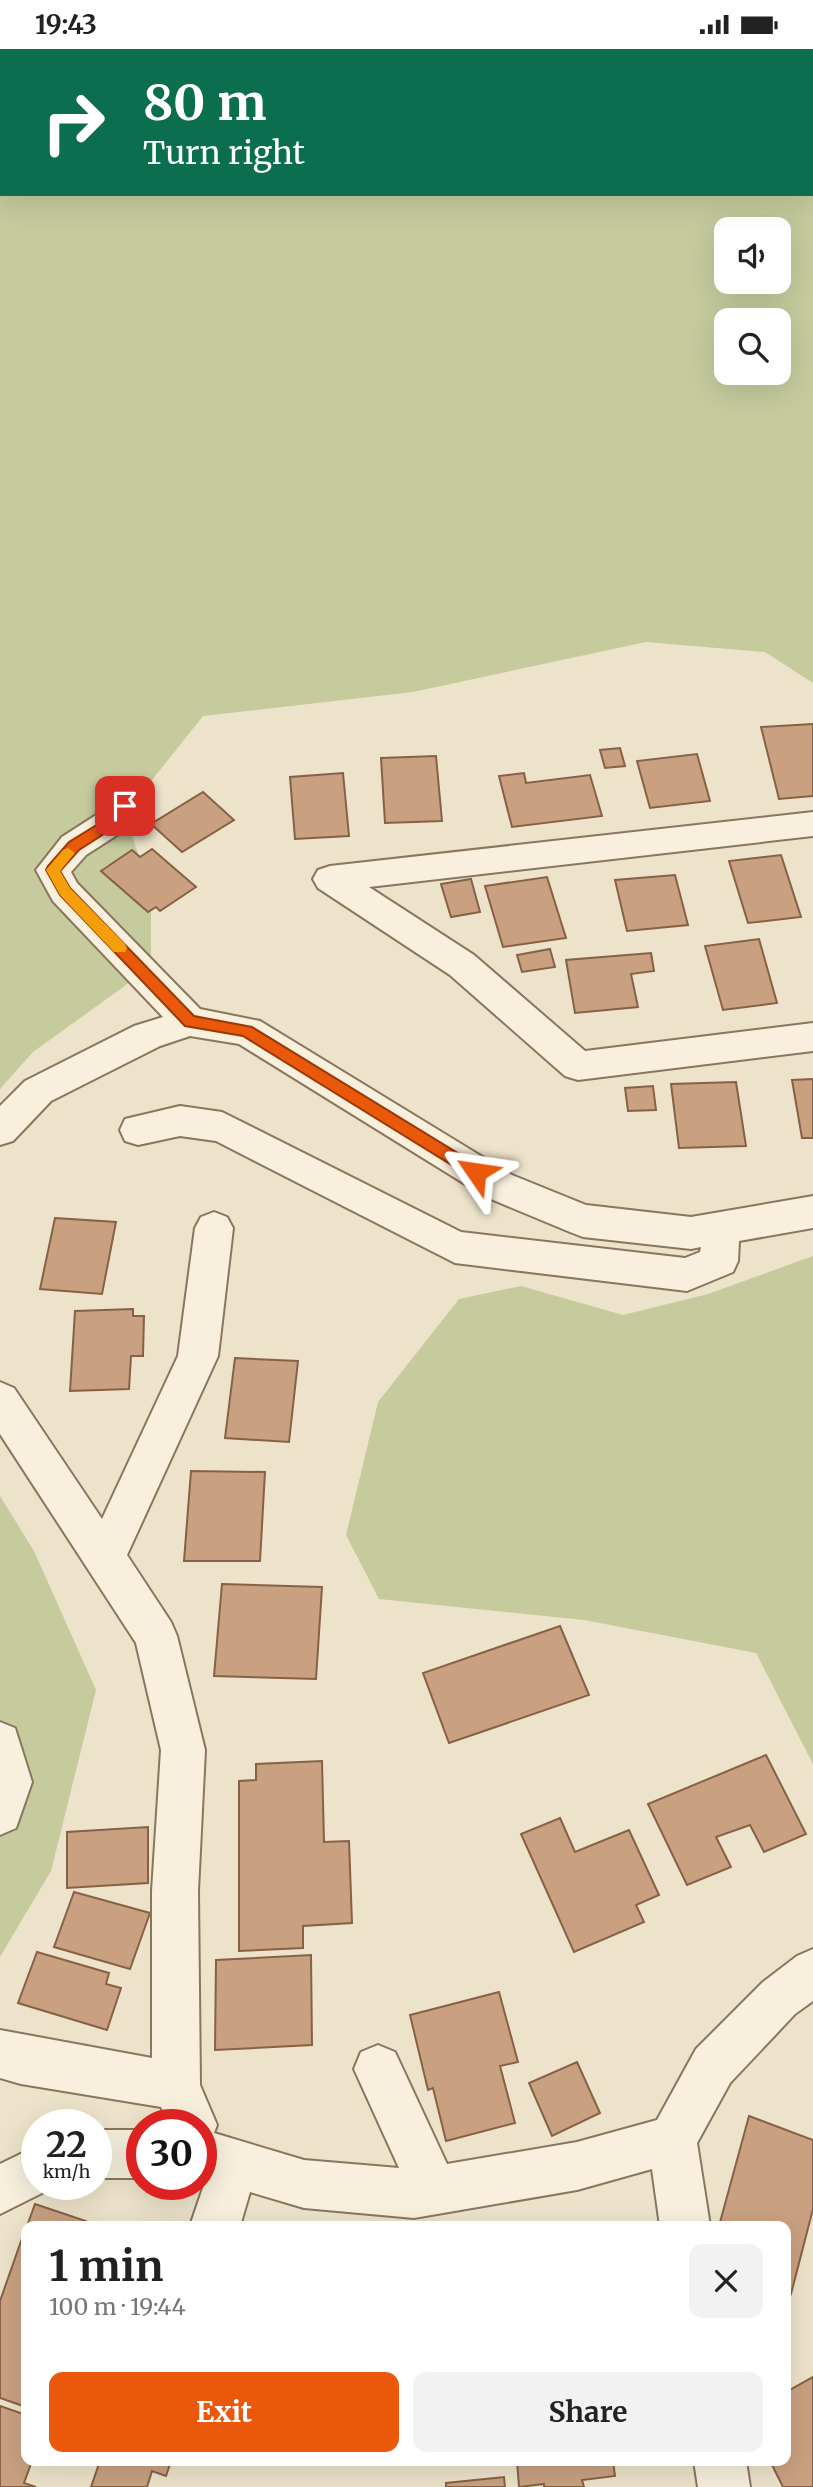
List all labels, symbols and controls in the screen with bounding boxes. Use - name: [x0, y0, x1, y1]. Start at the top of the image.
- text: 19:43: [35, 8, 97, 41]
- text: 80 m: [143, 72, 266, 133]
- icon: right: [28, 77, 119, 168]
- text: Turn right: [143, 133, 305, 173]
- map controls: [714, 217, 791, 385]
- button: sound: [714, 217, 791, 294]
- button: search: [714, 308, 791, 385]
- pin: [95, 776, 155, 836]
- icon: arrive: [106, 787, 144, 825]
- position arrow: [439, 1135, 513, 1209]
- speed limit sign: 30: [126, 2109, 217, 2200]
- text: 22: [46, 2123, 87, 2167]
- text: km/h: [43, 2160, 90, 2183]
- text: 1 min: [49, 2240, 163, 2292]
- button: close: [689, 2244, 763, 2318]
- text: 100 m · 19:44: [49, 2292, 186, 2321]
- button: Exit: [49, 2372, 399, 2452]
- button: Share: [413, 2372, 763, 2452]

